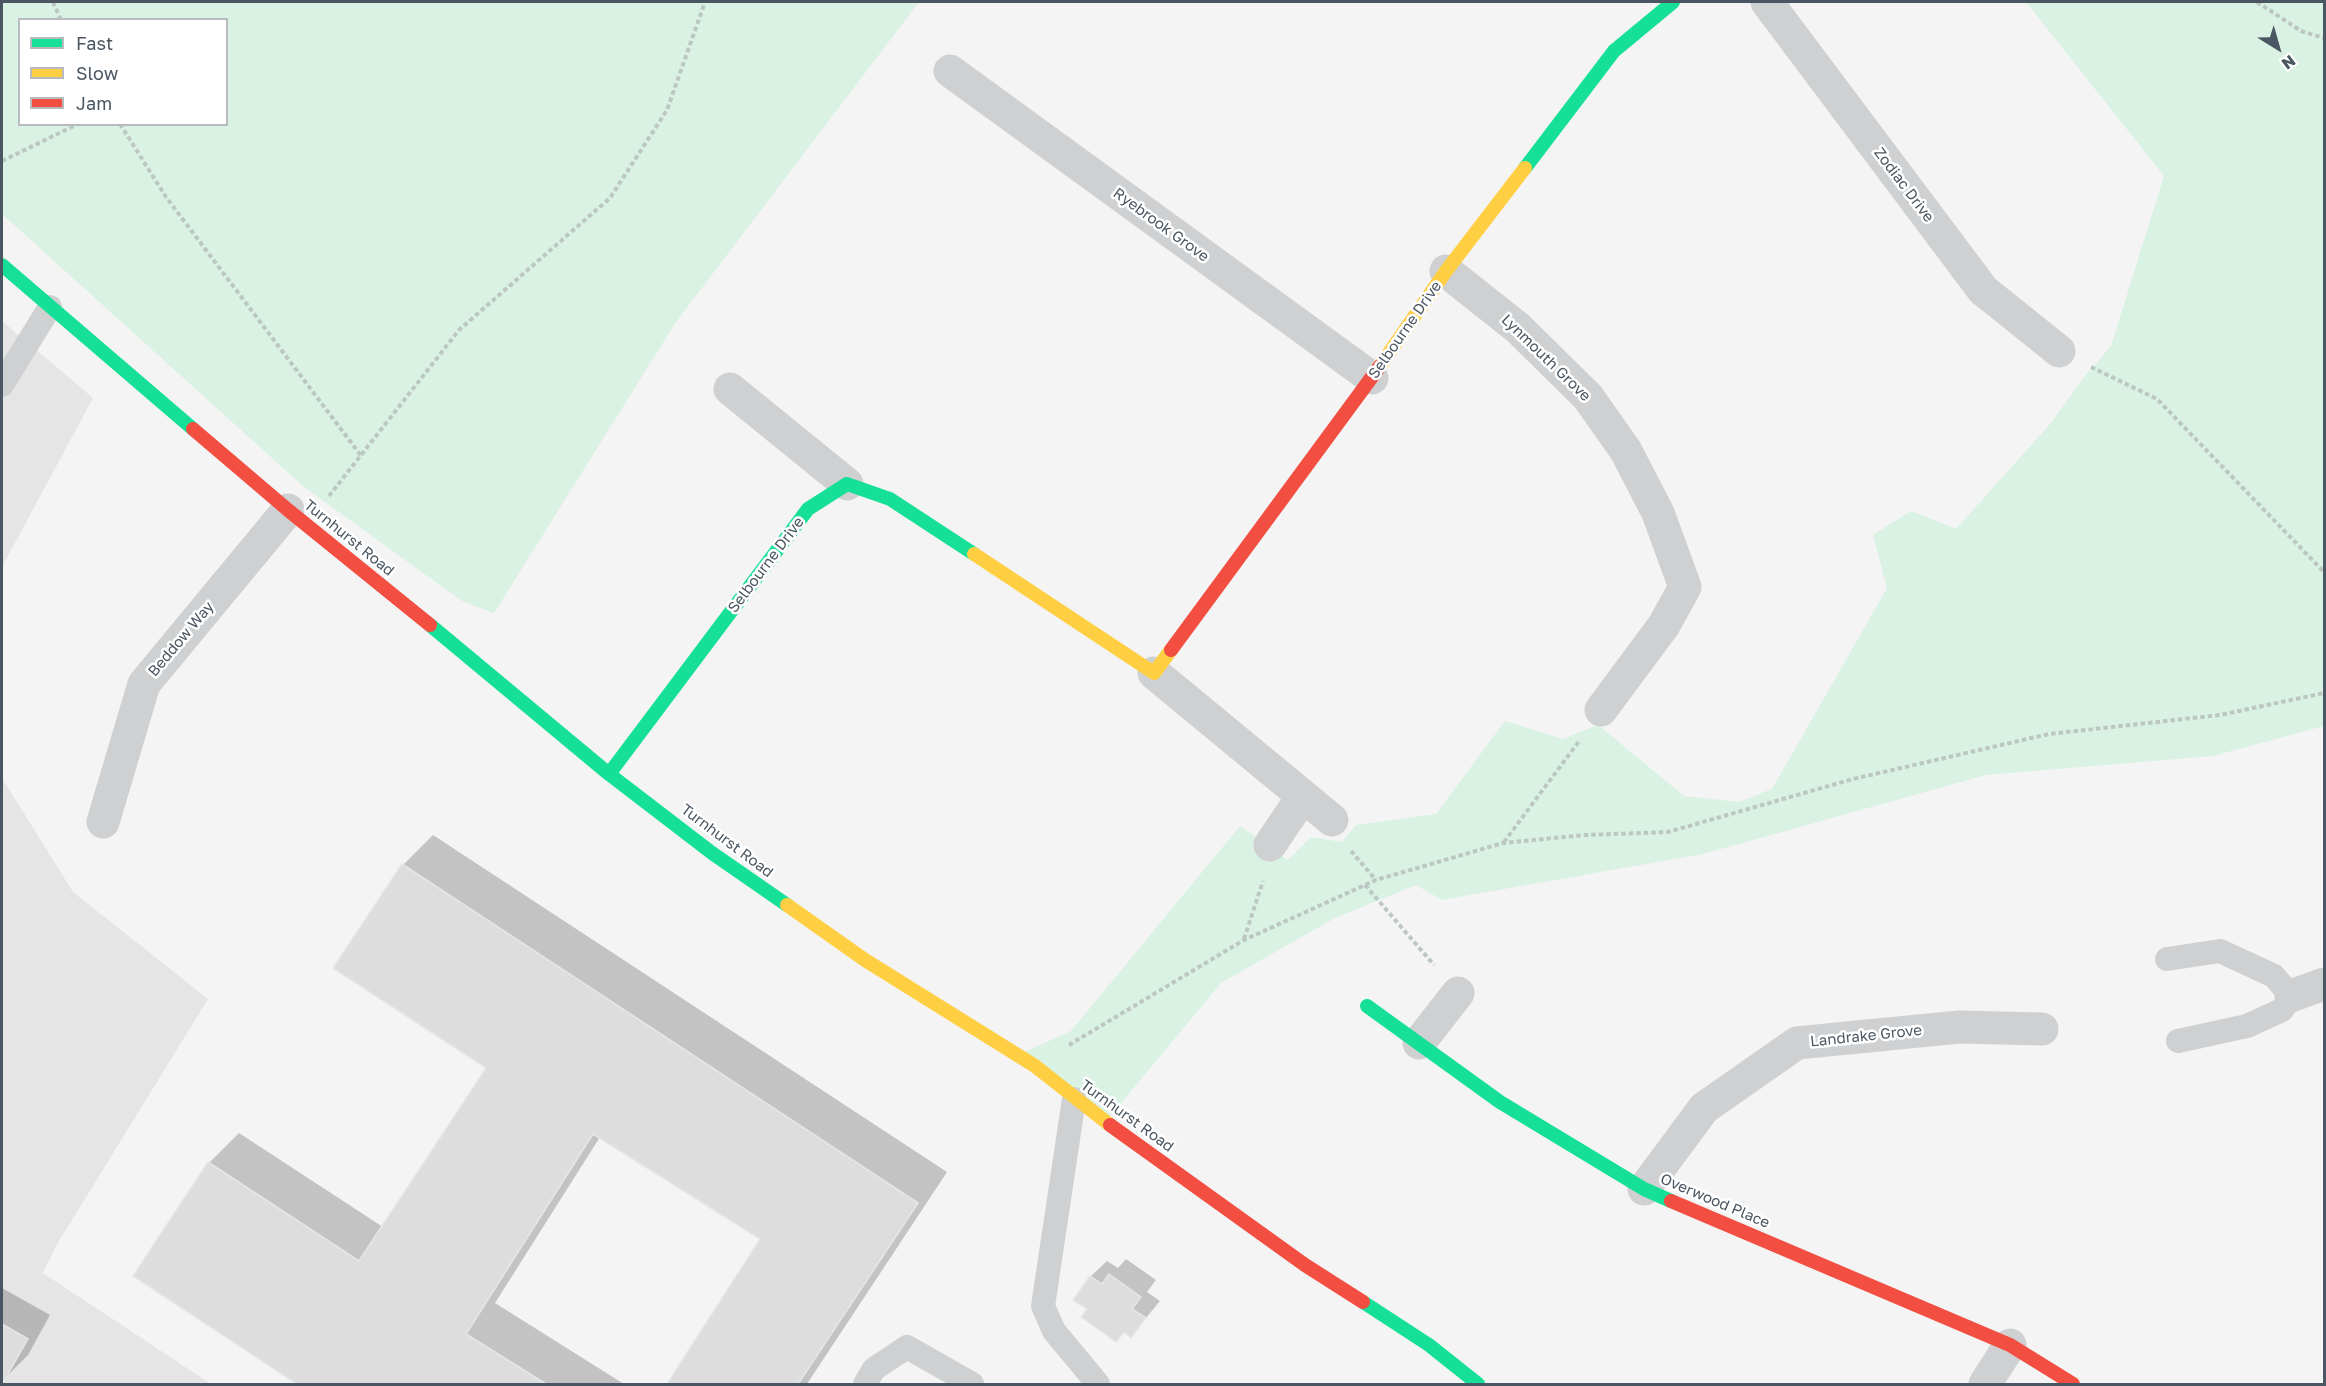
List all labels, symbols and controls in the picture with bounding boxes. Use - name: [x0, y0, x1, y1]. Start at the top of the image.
- legend: [18, 18, 228, 126]
- north arrow: [2248, 18, 2308, 78]
- text: Fast: [76, 32, 113, 54]
- text: N: [2278, 51, 2300, 74]
- text: Slow: [76, 62, 118, 84]
- text: Jam: [76, 92, 112, 114]
- street label: Zodiac Drive: [1870, 144, 1938, 226]
- street label: Ryebrook Grove: [1110, 184, 1212, 266]
- street label: Selbourne Drive: [1365, 278, 1445, 382]
- street label: Lynmouth Grove: [1498, 311, 1594, 405]
- street label: Turnhurst Road: [300, 496, 398, 580]
- street label: Selbourne Drive: [724, 514, 808, 616]
- street label: Beddow Way: [144, 598, 218, 680]
- street label: Turnhurst Road: [677, 801, 777, 881]
- street label: Landrake Grove: [1809, 1021, 1923, 1051]
- street label: Turnhurst Road: [1077, 1076, 1177, 1156]
- street label: Overwood Place: [1658, 1170, 1772, 1232]

